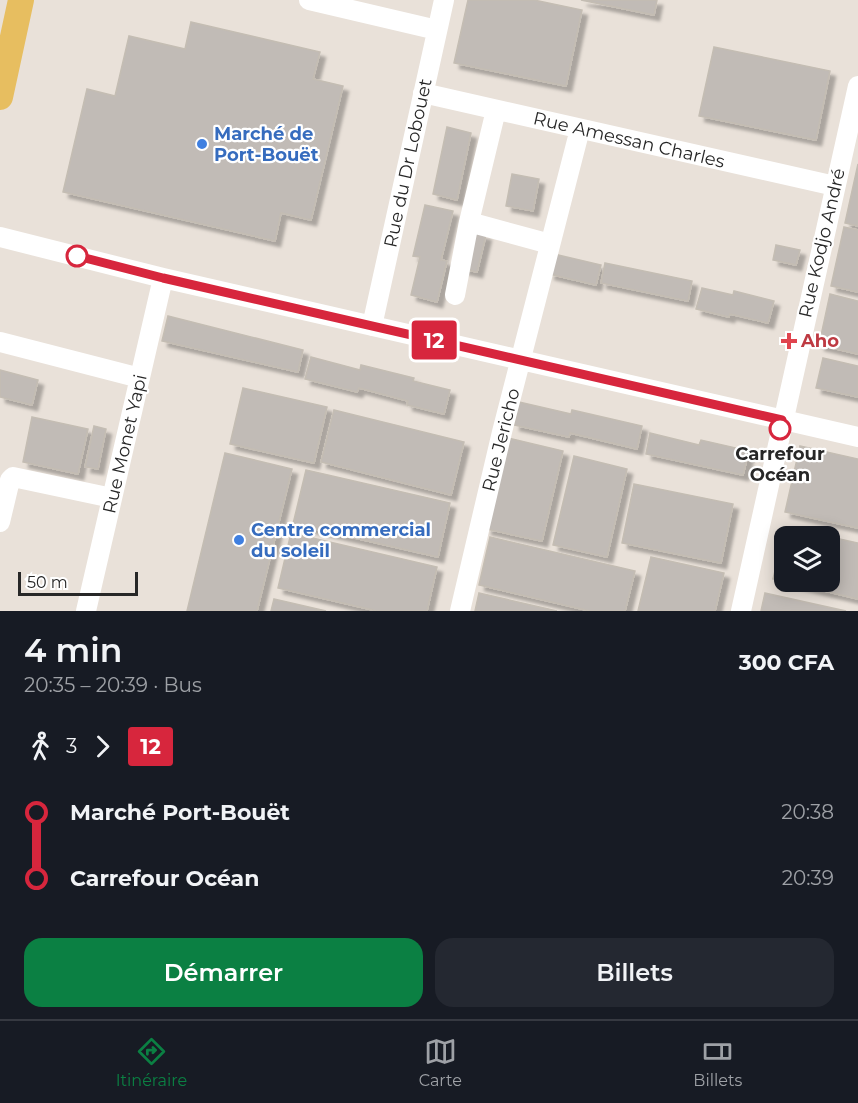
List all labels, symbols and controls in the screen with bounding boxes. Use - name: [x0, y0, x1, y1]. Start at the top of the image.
- street label: Rue du Dr Lobouet: [379, 77, 437, 249]
- street label: Rue Amessan Charles: [531, 107, 727, 173]
- place label: Marché de Port-Bouët: [214, 123, 319, 166]
- marker: Marché de Port-Bouët: [195, 137, 209, 151]
- street label: Rue Kodjo André: [794, 166, 850, 320]
- unlabelled marker: [66, 245, 88, 267]
- line badge: 12: [407, 320, 461, 360]
- text: 12: [424, 328, 444, 353]
- place label: Aho: [800, 330, 839, 352]
- marker: Aho: [782, 334, 796, 348]
- street label: Rue Monet Yapi: [98, 372, 152, 516]
- street label: Rue Jericho: [478, 386, 524, 494]
- marker: Carrefour Océan: [769, 418, 791, 440]
- place label: Carrefour Océan: [735, 443, 825, 486]
- place label: Centre commercial du soleil: [251, 519, 431, 562]
- map controls: [774, 526, 840, 592]
- button: layers: [774, 526, 840, 592]
- marker: Centre commercial du soleil: [232, 533, 246, 547]
- scale bar: [18, 569, 138, 596]
- text: 50 m: [27, 573, 68, 592]
- text: 4 min: [24, 630, 122, 670]
- text: 300 CFA: [739, 649, 834, 676]
- text: 20:35 – 20:39 · Bus: [24, 673, 202, 697]
- icon: walk: [24, 730, 57, 763]
- icon: forward: [86, 730, 119, 763]
- text: 3: [66, 734, 77, 758]
- text: 12: [140, 734, 161, 759]
- text: Marché Port-Bouët: [70, 799, 290, 826]
- text: 20:38: [781, 800, 834, 824]
- text: Carrefour Océan: [70, 865, 259, 892]
- text: 20:39: [782, 866, 834, 890]
- button: Démarrer: [24, 938, 423, 1007]
- button: Billets: [435, 938, 834, 1007]
- tab: Itinéraire: [116, 1035, 187, 1090]
- tab: Carte: [419, 1035, 462, 1090]
- tab: Billets: [693, 1035, 742, 1090]

